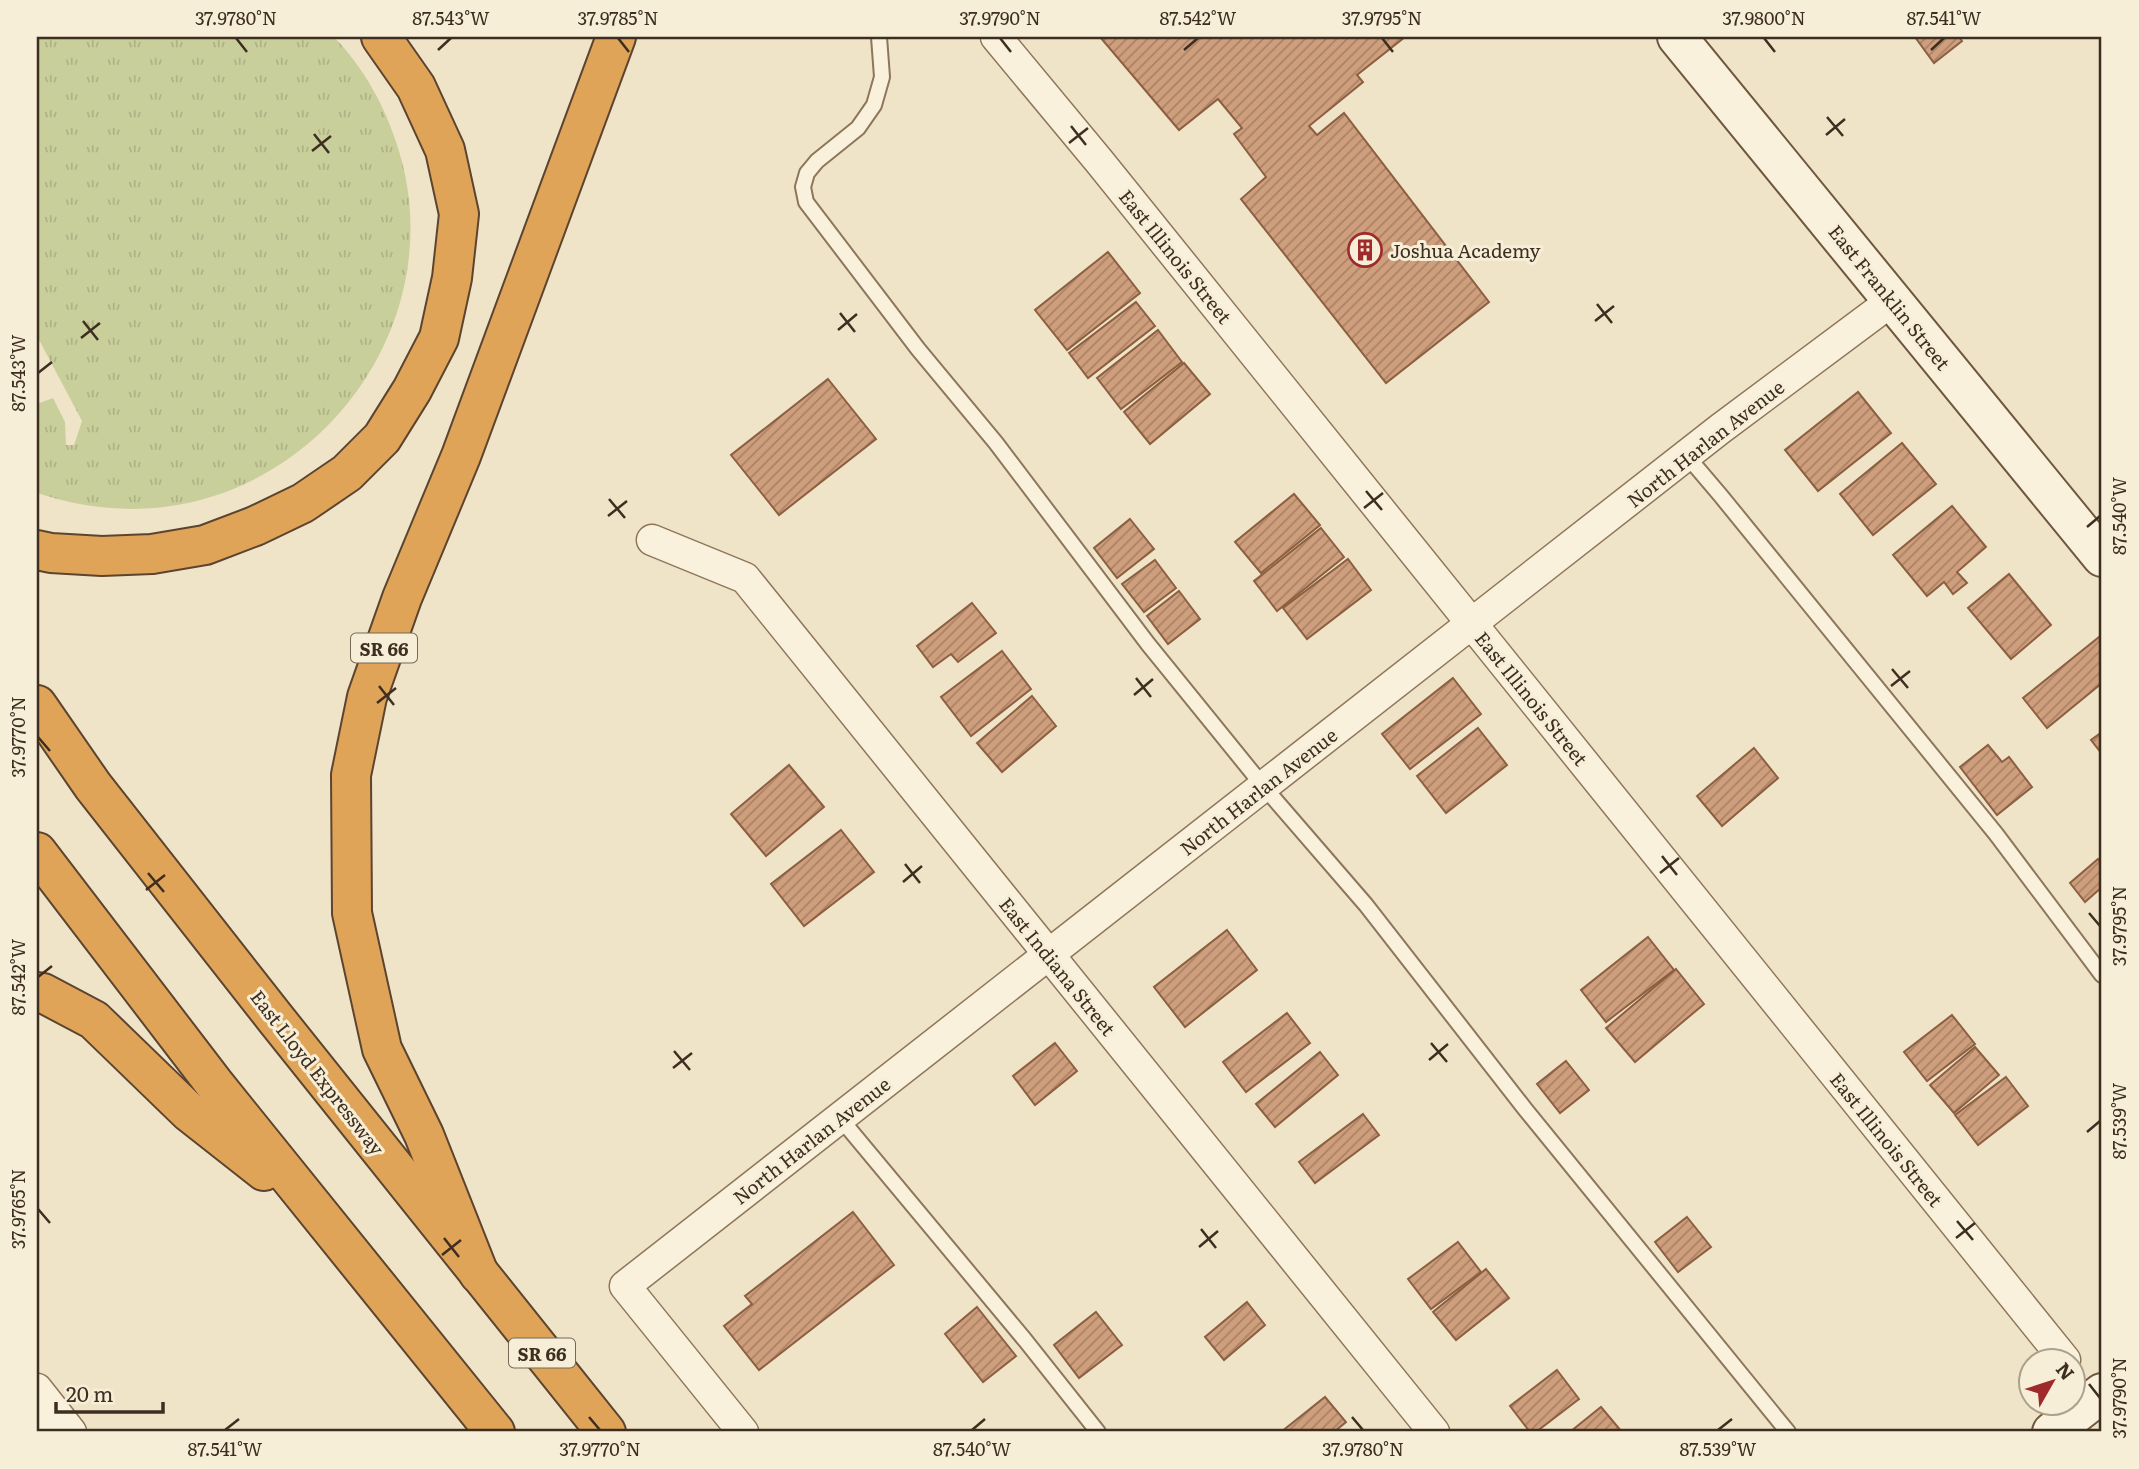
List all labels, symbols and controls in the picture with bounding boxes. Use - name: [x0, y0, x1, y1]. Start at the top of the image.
- text: 37.9780°N: [195, 4, 277, 31]
- text: 87.543°W: [412, 4, 490, 31]
- text: 37.9785°N: [578, 4, 658, 31]
- text: 37.9790°N: [959, 4, 1041, 31]
- text: 87.542°W: [1160, 4, 1237, 31]
- text: 37.9795°N: [1342, 4, 1422, 31]
- text: 37.9800°N: [1722, 4, 1806, 31]
- text: 87.541°W: [1906, 4, 1982, 31]
- street label: East Illinois Street: [1113, 183, 1239, 329]
- street label: East Franklin Street: [1822, 218, 1958, 376]
- building icon: Joshua Academy: [1346, 231, 1384, 269]
- place label: Joshua Academy: [1390, 236, 1540, 264]
- text: 87.543°W: [4, 334, 31, 412]
- street label: North Harlan Avenue: [1620, 372, 1790, 513]
- text: 87.540°W: [2105, 477, 2132, 555]
- street label: East Illinois Street: [1469, 625, 1595, 771]
- road number: SR 66: [351, 634, 417, 662]
- text: 37.9770°N: [4, 696, 31, 778]
- street label: North Harlan Avenue: [1173, 720, 1343, 861]
- text: 37.9795°N: [2105, 886, 2132, 966]
- street label: East Indiana Street: [993, 891, 1123, 1042]
- text: 87.542°W: [4, 938, 31, 1015]
- street label: East Lloyd Expressway: [244, 983, 392, 1161]
- street label: East Illinois Street: [1824, 1066, 1950, 1212]
- street label: North Harlan Avenue: [726, 1069, 896, 1210]
- text: 87.539°W: [2105, 1082, 2132, 1159]
- text: 37.9765°N: [4, 1169, 31, 1249]
- road number: SR 66: [509, 1338, 575, 1368]
- north arrow: [2016, 1346, 2086, 1416]
- text: N: [2050, 1356, 2082, 1386]
- text: 37.9790°N: [2105, 1357, 2132, 1439]
- scale bar: [56, 1371, 163, 1415]
- text: 20 m: [66, 1377, 113, 1408]
- text: 87.541°W: [187, 1435, 263, 1462]
- text: 37.9770°N: [559, 1435, 641, 1462]
- text: 87.540°W: [933, 1435, 1011, 1462]
- text: 37.9780°N: [1322, 1435, 1404, 1462]
- text: 87.539°W: [1680, 1435, 1757, 1462]

